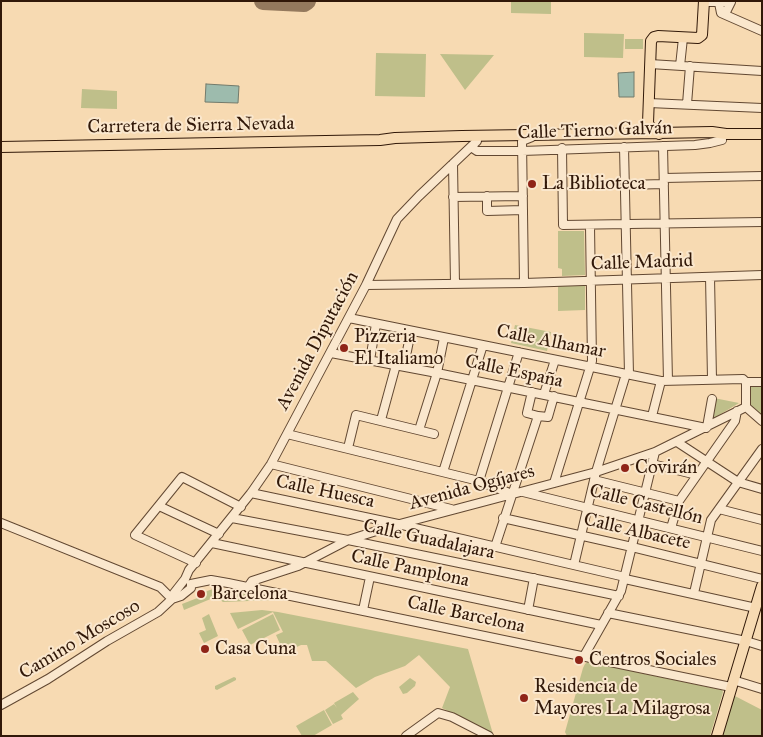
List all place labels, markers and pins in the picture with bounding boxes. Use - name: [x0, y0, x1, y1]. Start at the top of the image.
- place label: La Biblioteca: [542, 173, 646, 195]
- marker: La Biblioteca: [526, 178, 538, 190]
- place label: Pizzeria El Italiamo: [354, 326, 443, 370]
- marker: Pizzeria El Italiamo: [338, 342, 350, 354]
- place label: Covirán: [635, 457, 697, 479]
- marker: Covirán: [619, 462, 631, 474]
- place label: Barcelona: [211, 583, 288, 605]
- marker: Barcelona: [195, 588, 207, 600]
- place label: Casa Cuna: [215, 638, 296, 660]
- marker: Casa Cuna: [199, 643, 211, 655]
- place label: Centros Sociales: [589, 649, 716, 671]
- marker: Centros Sociales: [573, 654, 585, 666]
- place label: Residencia de Mayores La Milagrosa: [534, 676, 710, 720]
- marker: Residencia de Mayores La Milagrosa: [518, 692, 530, 704]

